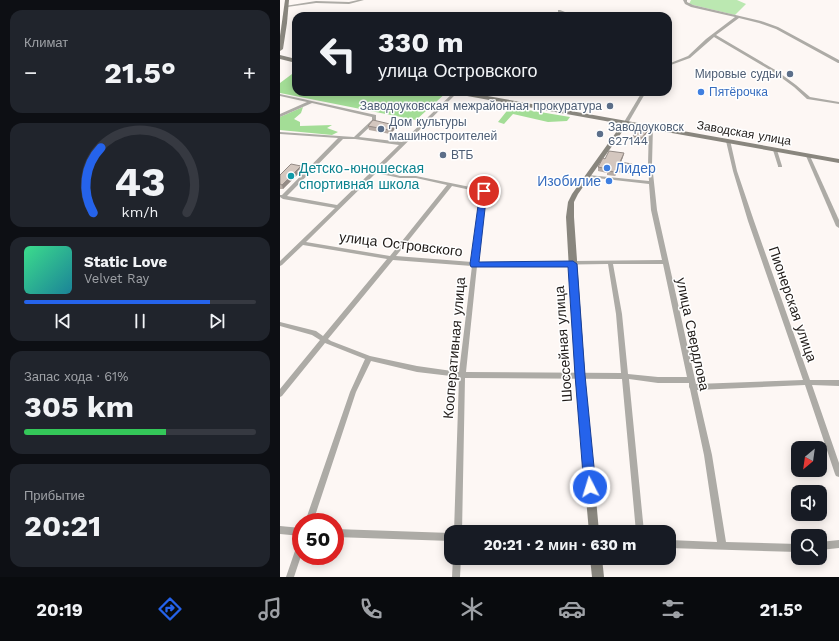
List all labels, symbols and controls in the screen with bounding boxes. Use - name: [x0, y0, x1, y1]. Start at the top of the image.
- text: 330 m: [378, 26, 464, 59]
- icon: left: [312, 28, 364, 80]
- text: Климат: [24, 35, 68, 50]
- text: 21.5°: [104, 55, 176, 90]
- text: −: [24, 60, 37, 85]
- text: +: [243, 60, 256, 85]
- text: улица Островского: [378, 60, 538, 81]
- place label: Мировые судьи: [695, 67, 782, 81]
- marker: Мировые судьи: [785, 69, 795, 79]
- place label: Пятёрочка: [709, 85, 768, 99]
- marker: Пятёрочка: [696, 87, 706, 97]
- place label: Заводоуковская межрайонная прокуратура: [360, 99, 602, 113]
- marker: Заводоуковская межрайонная прокуратура: [605, 101, 615, 111]
- place label: Дом культуры машиностроителей: [389, 115, 497, 143]
- street label: Заводская улица: [696, 118, 792, 148]
- place label: Заводоуковск 627144: [608, 120, 684, 148]
- marker: Дом культуры машиностроителей: [376, 124, 386, 134]
- marker: Заводоуковск 627144: [595, 129, 605, 139]
- place label: ВТБ: [451, 148, 474, 162]
- marker: ВТБ: [438, 150, 448, 160]
- text: 43: [114, 157, 166, 206]
- place label: Детско-юношеская спортивная школа: [299, 160, 424, 192]
- place label: Лидер: [615, 160, 656, 176]
- marker: Лидер: [602, 163, 612, 173]
- marker: Детско-юношеская спортивная школа: [286, 171, 296, 181]
- place label: Изобилие: [537, 173, 601, 189]
- pin: [467, 174, 501, 208]
- marker: Изобилие: [604, 176, 614, 186]
- icon: arrive: [473, 180, 495, 202]
- text: km/h: [122, 204, 158, 220]
- street label: улица Островского: [338, 228, 464, 260]
- street label: Пионерская улица: [766, 244, 820, 364]
- text: Static Love: [84, 253, 167, 271]
- text: Velvet Ray: [84, 271, 149, 286]
- street label: Кооперативная улица: [440, 276, 468, 420]
- street label: улица Свердлова: [673, 276, 713, 392]
- street label: Шоссейная улица: [551, 285, 575, 403]
- icon: previous: [52, 310, 74, 332]
- icon: pause: [129, 310, 151, 332]
- icon: next: [206, 310, 228, 332]
- text: Запас хода · 61%: [24, 369, 128, 384]
- text: 305 km: [24, 389, 134, 424]
- north arrow: [791, 441, 827, 477]
- map controls: [791, 441, 827, 565]
- position arrow: [569, 466, 611, 508]
- button: sound: [791, 485, 827, 521]
- text: Прибытие: [24, 488, 85, 503]
- text: 20:21: [24, 508, 101, 543]
- speed limit sign: 50: [292, 513, 344, 565]
- button: search: [791, 529, 827, 565]
- text: 20:21 · 2 мин · 630 m: [484, 536, 636, 554]
- icon: directions: [156, 595, 184, 623]
- icon: music: [256, 595, 284, 623]
- icon: phone: [357, 595, 385, 623]
- icon: climate: [458, 595, 486, 623]
- icon: car: [558, 595, 586, 623]
- icon: filters: [659, 595, 687, 623]
- text: 20:19: [36, 599, 83, 620]
- text: 21.5°: [760, 599, 803, 620]

